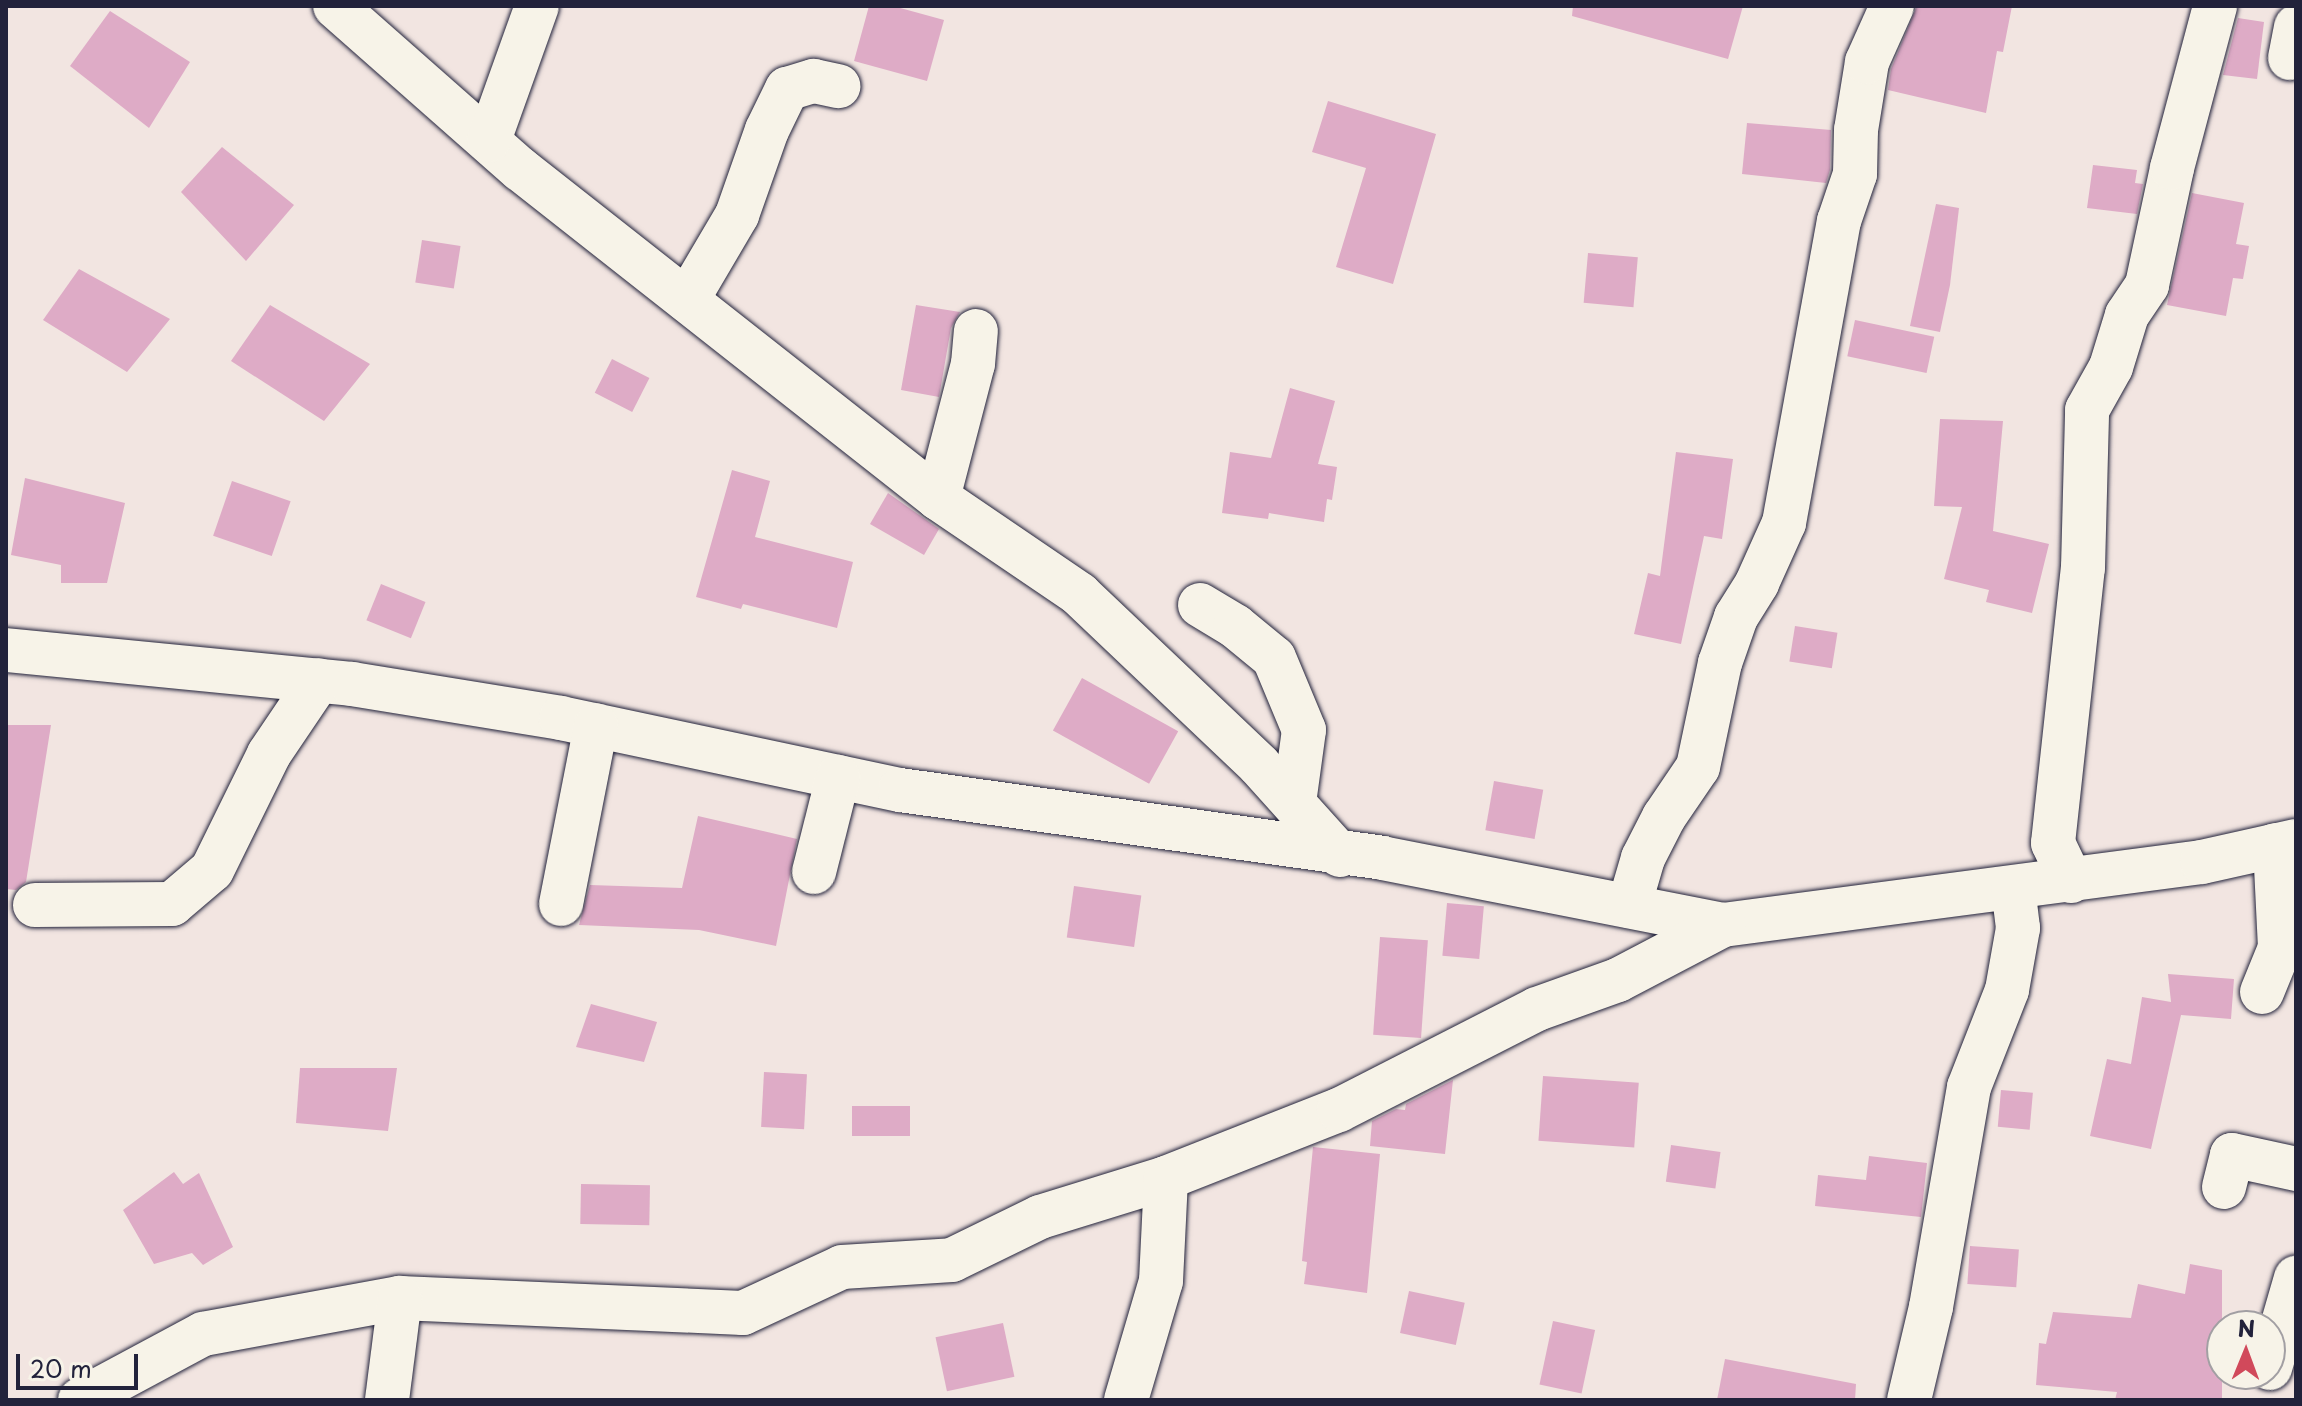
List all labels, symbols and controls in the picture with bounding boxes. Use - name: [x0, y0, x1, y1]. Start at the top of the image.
- north arrow: [2206, 1310, 2286, 1390]
- text: N: [2237, 1311, 2255, 1344]
- scale bar: [20, 1338, 142, 1388]
- text: 20 m: [30, 1350, 92, 1386]

